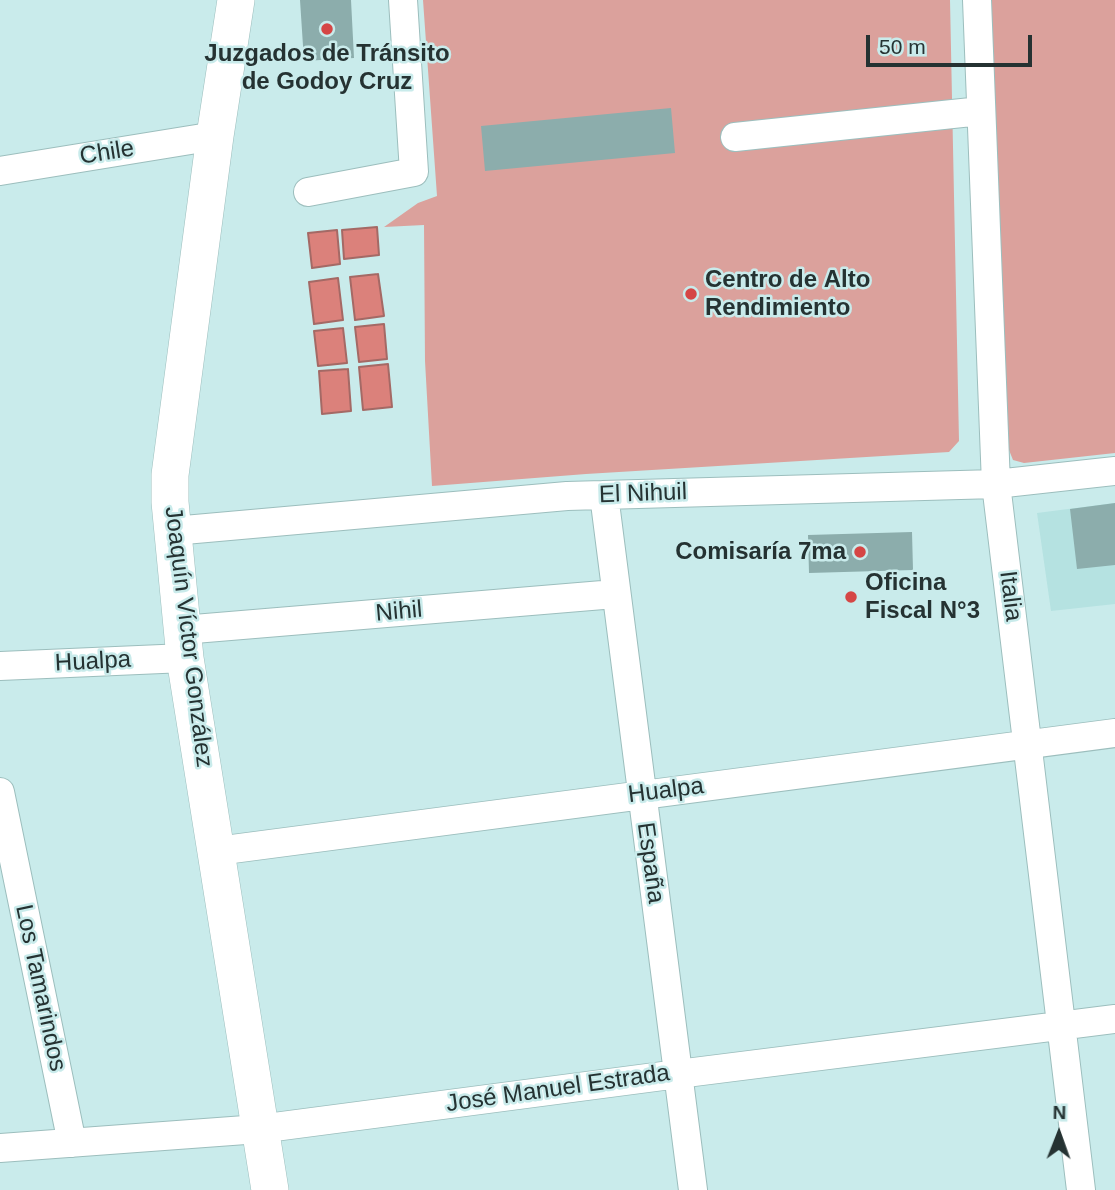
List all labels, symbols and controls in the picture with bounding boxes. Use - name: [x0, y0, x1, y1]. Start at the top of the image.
- marker: Juzgados de Tránsito de Godoy Cruz: [319, 21, 335, 37]
- scale bar: [870, 21, 1036, 65]
- text: 50 m: [879, 35, 926, 58]
- place label: Juzgados de Tránsito de Godoy Cruz: [204, 40, 450, 96]
- street label: Chile: [78, 134, 136, 172]
- place label: Centro de Alto Rendimiento: [705, 266, 870, 322]
- marker: Centro de Alto Rendimiento: [683, 286, 699, 302]
- street label: El Nihuil: [599, 478, 687, 510]
- street label: Joaquín Víctor González: [158, 505, 218, 769]
- place label: Comisaría 7ma: [675, 538, 846, 566]
- marker: Comisaría 7ma: [852, 544, 868, 560]
- place label: Oficina Fiscal N°3: [865, 569, 980, 625]
- street label: Italia: [993, 569, 1027, 623]
- marker: Oficina Fiscal N°3: [843, 589, 859, 605]
- street label: Nihil: [374, 596, 424, 628]
- street label: Hualpa: [54, 646, 132, 678]
- street label: Hualpa: [627, 772, 705, 810]
- street label: España: [630, 821, 670, 905]
- street label: Los Tamarindos: [8, 902, 72, 1074]
- street label: José Manuel Estrada: [444, 1059, 672, 1119]
- north arrow: [1024, 1099, 1094, 1169]
- text: N: [1052, 1102, 1066, 1123]

